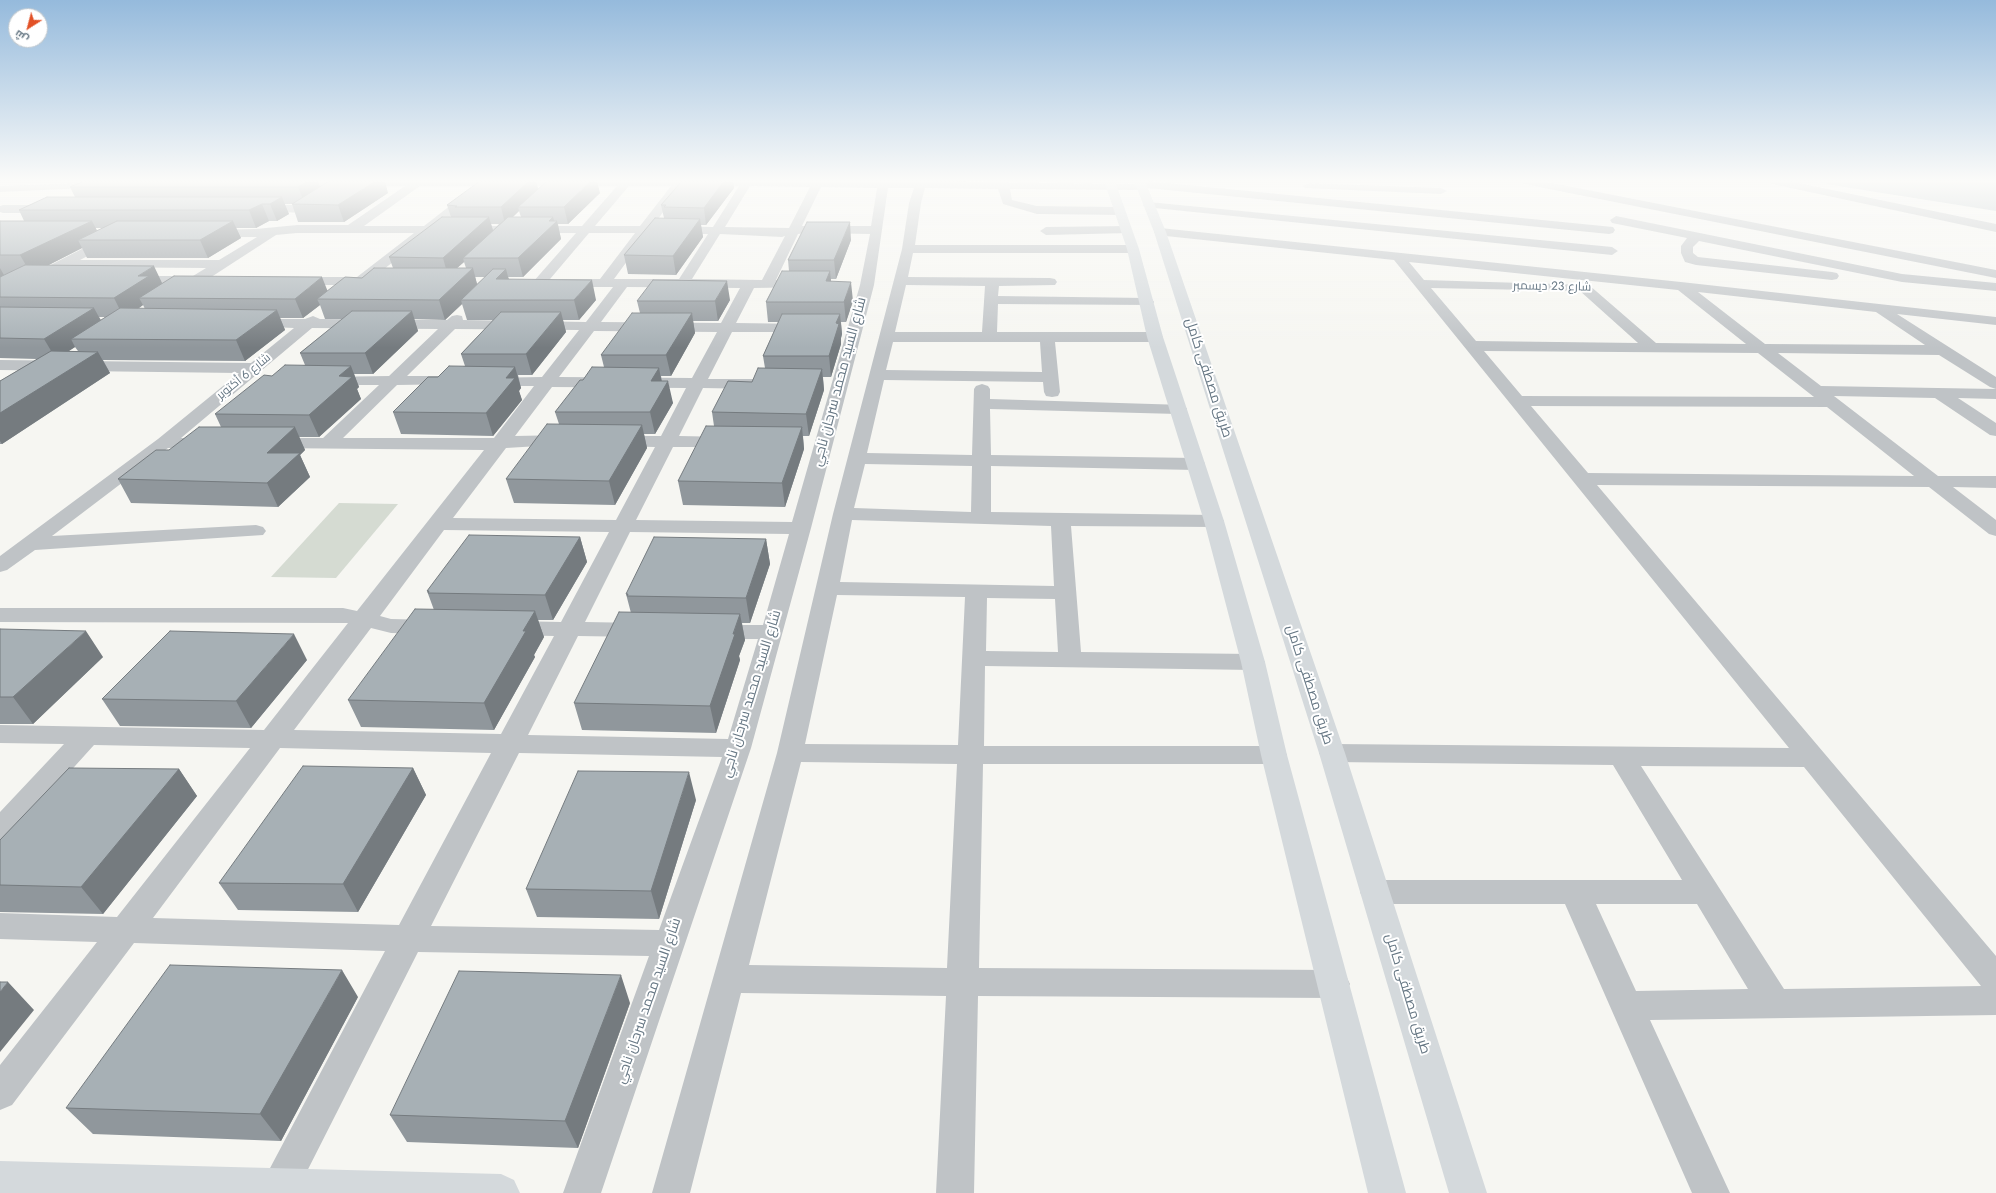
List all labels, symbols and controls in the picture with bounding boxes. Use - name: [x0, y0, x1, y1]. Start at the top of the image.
- north arrow: [8, 8, 48, 48]
- text: ش: [11, 26, 32, 48]
- street label: شارع 23 ديسمبر: [1513, 279, 1591, 295]
- street label: شارع السيد محمد سرحان ناجي: [809, 296, 871, 468]
- street label: طريق مصطفى كامل: [1181, 316, 1235, 440]
- street label: شارع 6 أكتوبر: [214, 351, 274, 403]
- street label: شارع السيد محمد سرحان ناجي: [718, 608, 786, 780]
- street label: طريق مصطفى كامل: [1282, 623, 1336, 747]
- street label: شارع السيد محمد سرحان ناجي: [613, 916, 685, 1086]
- street label: طريق مصطفى كامل: [1381, 932, 1433, 1056]

